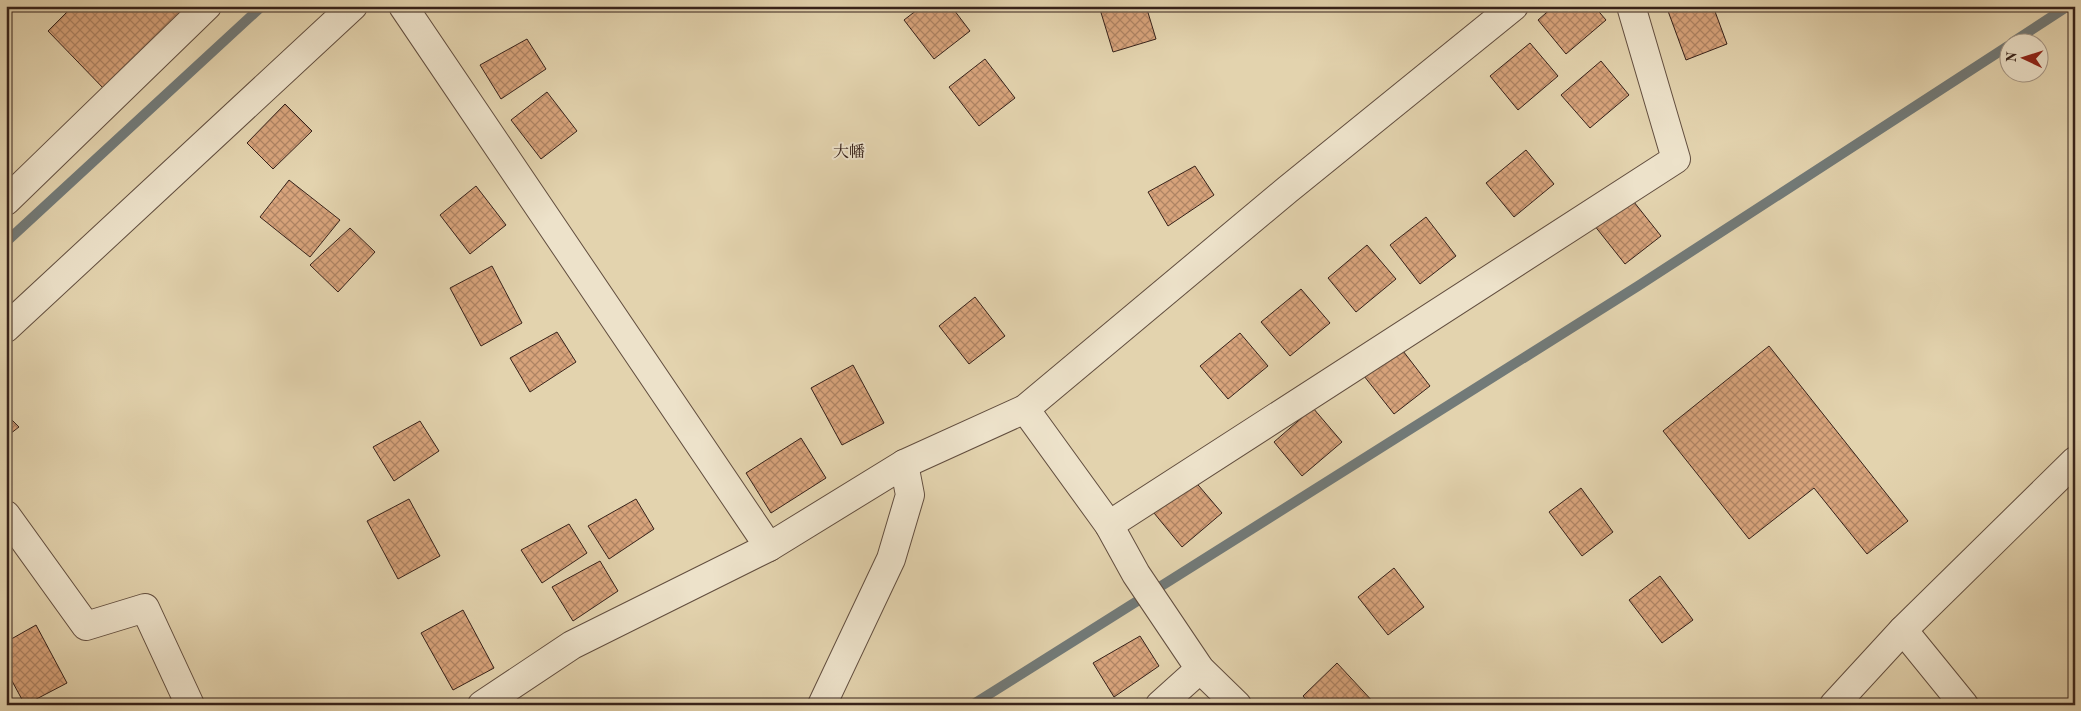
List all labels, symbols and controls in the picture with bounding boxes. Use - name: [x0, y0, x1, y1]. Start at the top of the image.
- north arrow: [1998, 32, 2048, 82]
- text: N: [2005, 51, 2019, 63]
- district label: 大幡: [833, 143, 865, 161]

